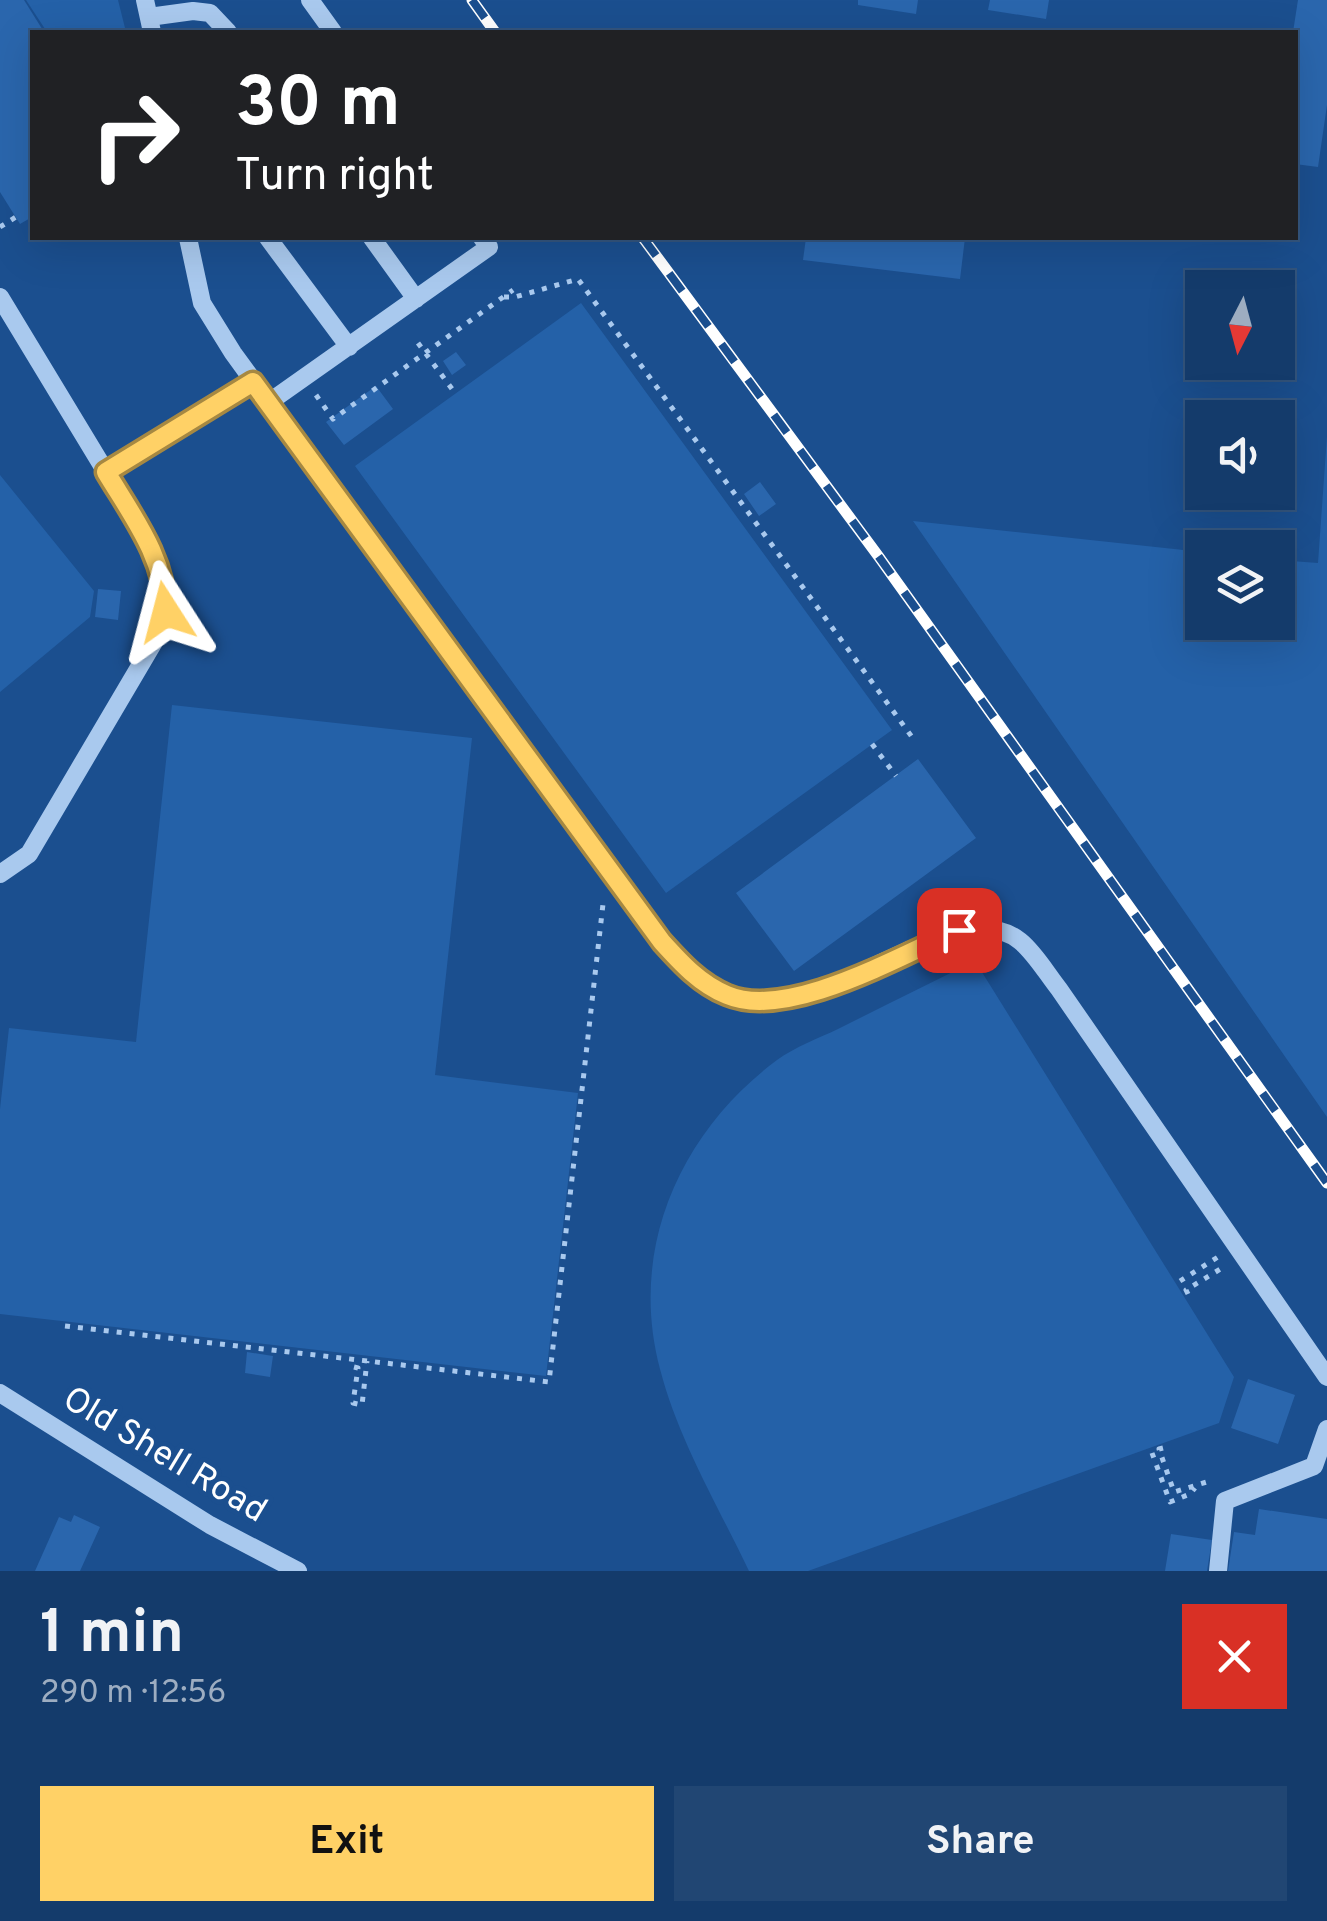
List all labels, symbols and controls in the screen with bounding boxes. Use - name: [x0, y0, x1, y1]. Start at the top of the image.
- text: 30 m: [235, 62, 401, 151]
- icon: right: [70, 70, 200, 200]
- text: Turn right: [235, 149, 434, 206]
- north arrow: [1185, 270, 1295, 380]
- map controls: [1185, 270, 1295, 640]
- button: sound: [1185, 400, 1295, 510]
- button: layers: [1185, 530, 1295, 640]
- position arrow: [114, 560, 218, 664]
- pin: [917, 888, 1002, 973]
- icon: arrive: [932, 903, 987, 958]
- street label: Old Shell Road: [54, 1378, 274, 1534]
- text: 1 min: [40, 1598, 184, 1674]
- button: close: [1182, 1604, 1287, 1709]
- text: 290 m · 12:56: [40, 1674, 226, 1714]
- button: Exit: [40, 1786, 654, 1901]
- button: Share: [674, 1786, 1287, 1901]

